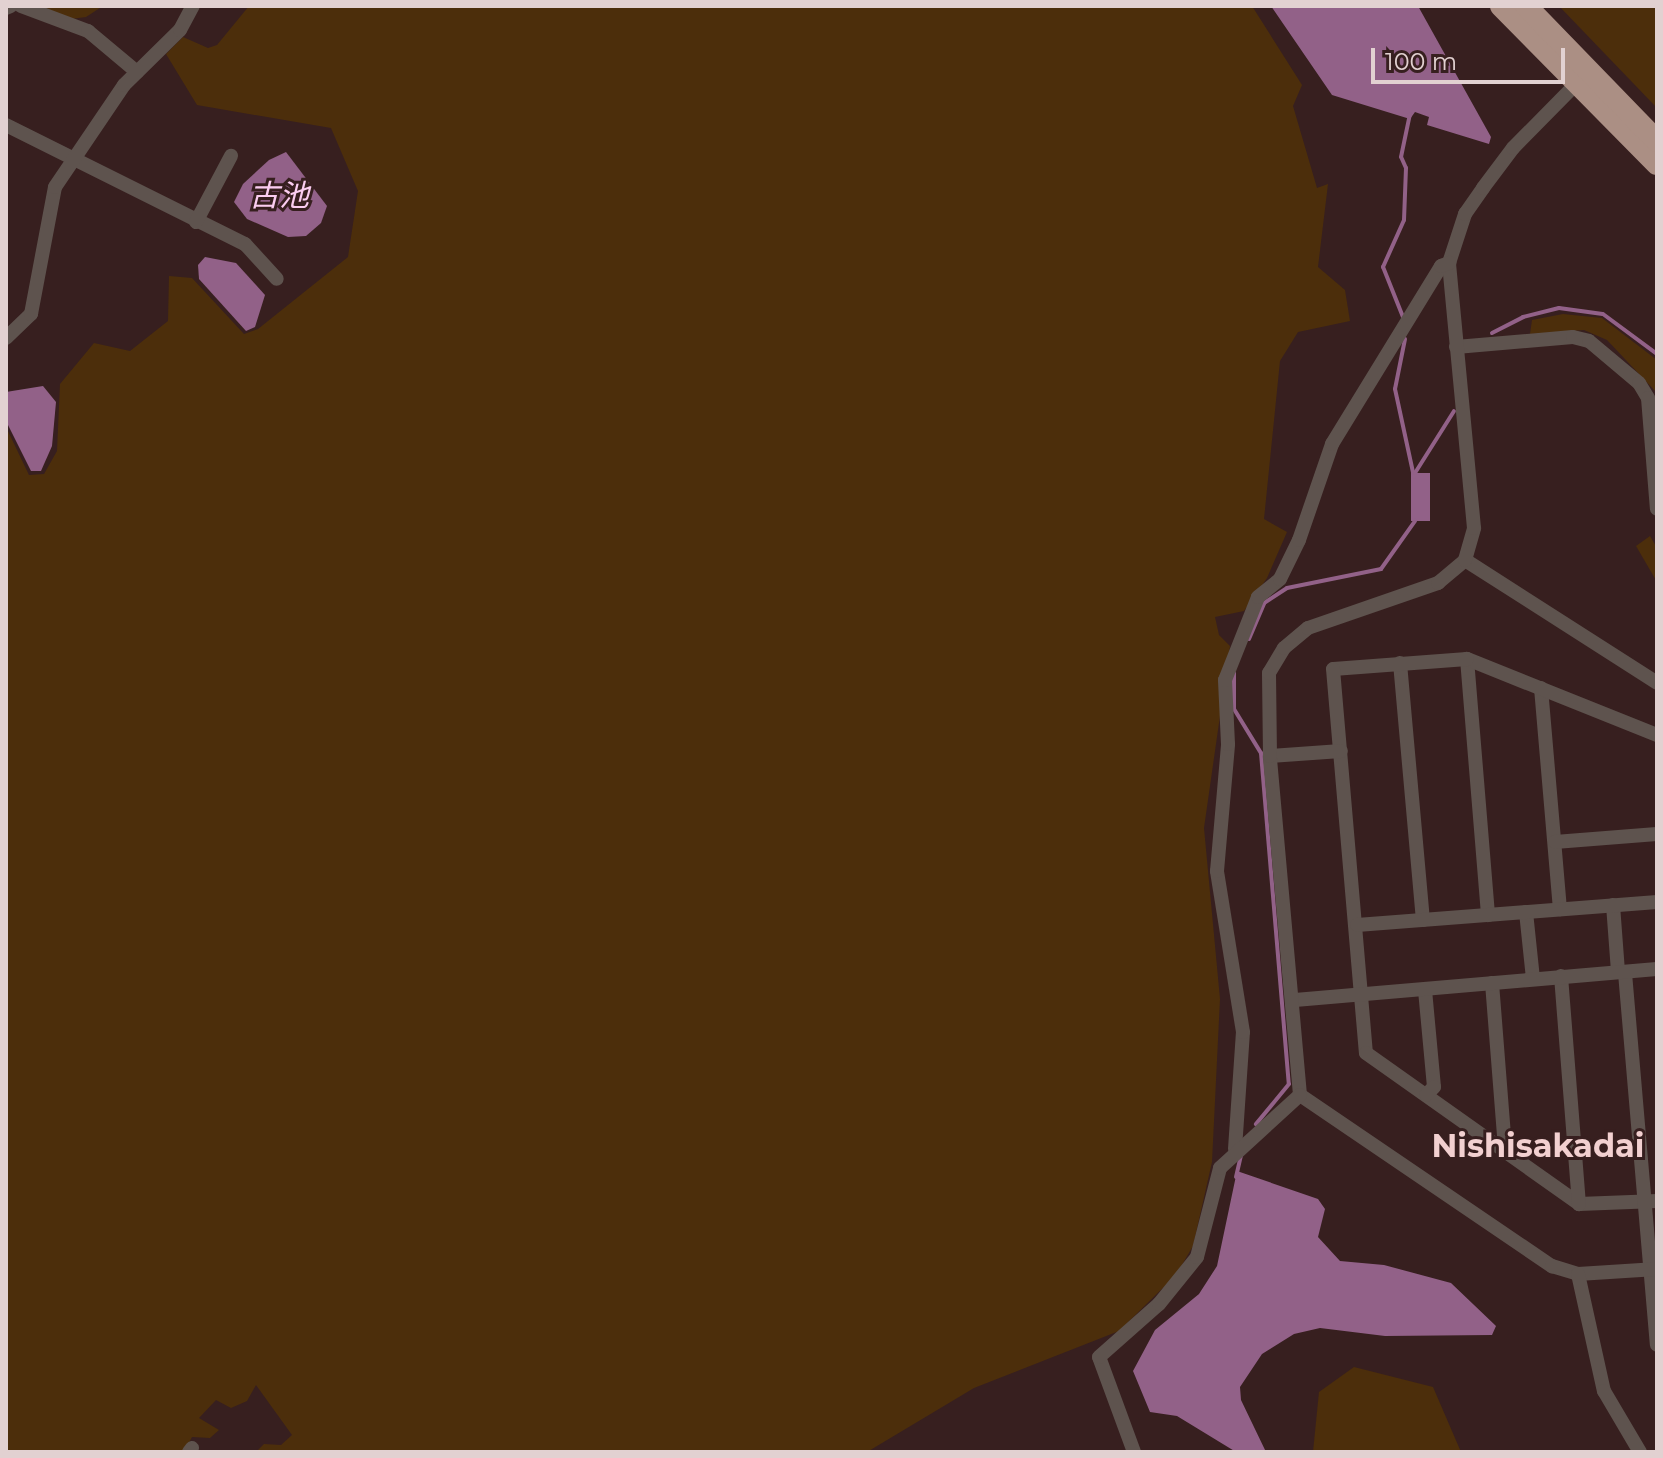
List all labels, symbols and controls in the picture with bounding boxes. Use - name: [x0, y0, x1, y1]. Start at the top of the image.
- scale bar: [1375, 32, 1569, 82]
- text: 100 m: [1385, 47, 1457, 76]
- water label: 古池: [249, 178, 309, 214]
- district label: Nishisakadai: [1432, 1127, 1644, 1165]

